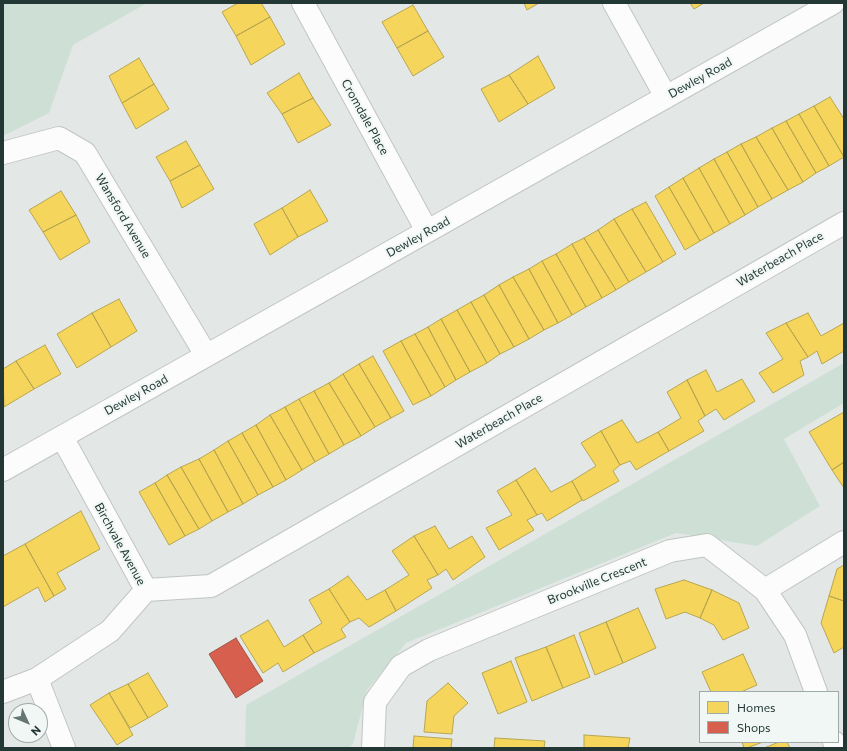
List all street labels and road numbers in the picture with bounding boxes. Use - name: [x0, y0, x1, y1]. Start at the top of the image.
- street label: Dewley Road: [666, 55, 734, 101]
- street label: Cromdale Place: [338, 77, 392, 157]
- street label: Wansford Avenue: [92, 171, 154, 261]
- street label: Dewley Road: [384, 214, 452, 260]
- street label: Waterbeach Place: [734, 228, 826, 290]
- street label: Dewley Road: [102, 372, 170, 418]
- street label: Waterbeach Place: [453, 390, 545, 452]
- street label: Birchvale Avenue: [91, 500, 149, 588]
- street label: Brookville Crescent: [545, 555, 649, 607]

